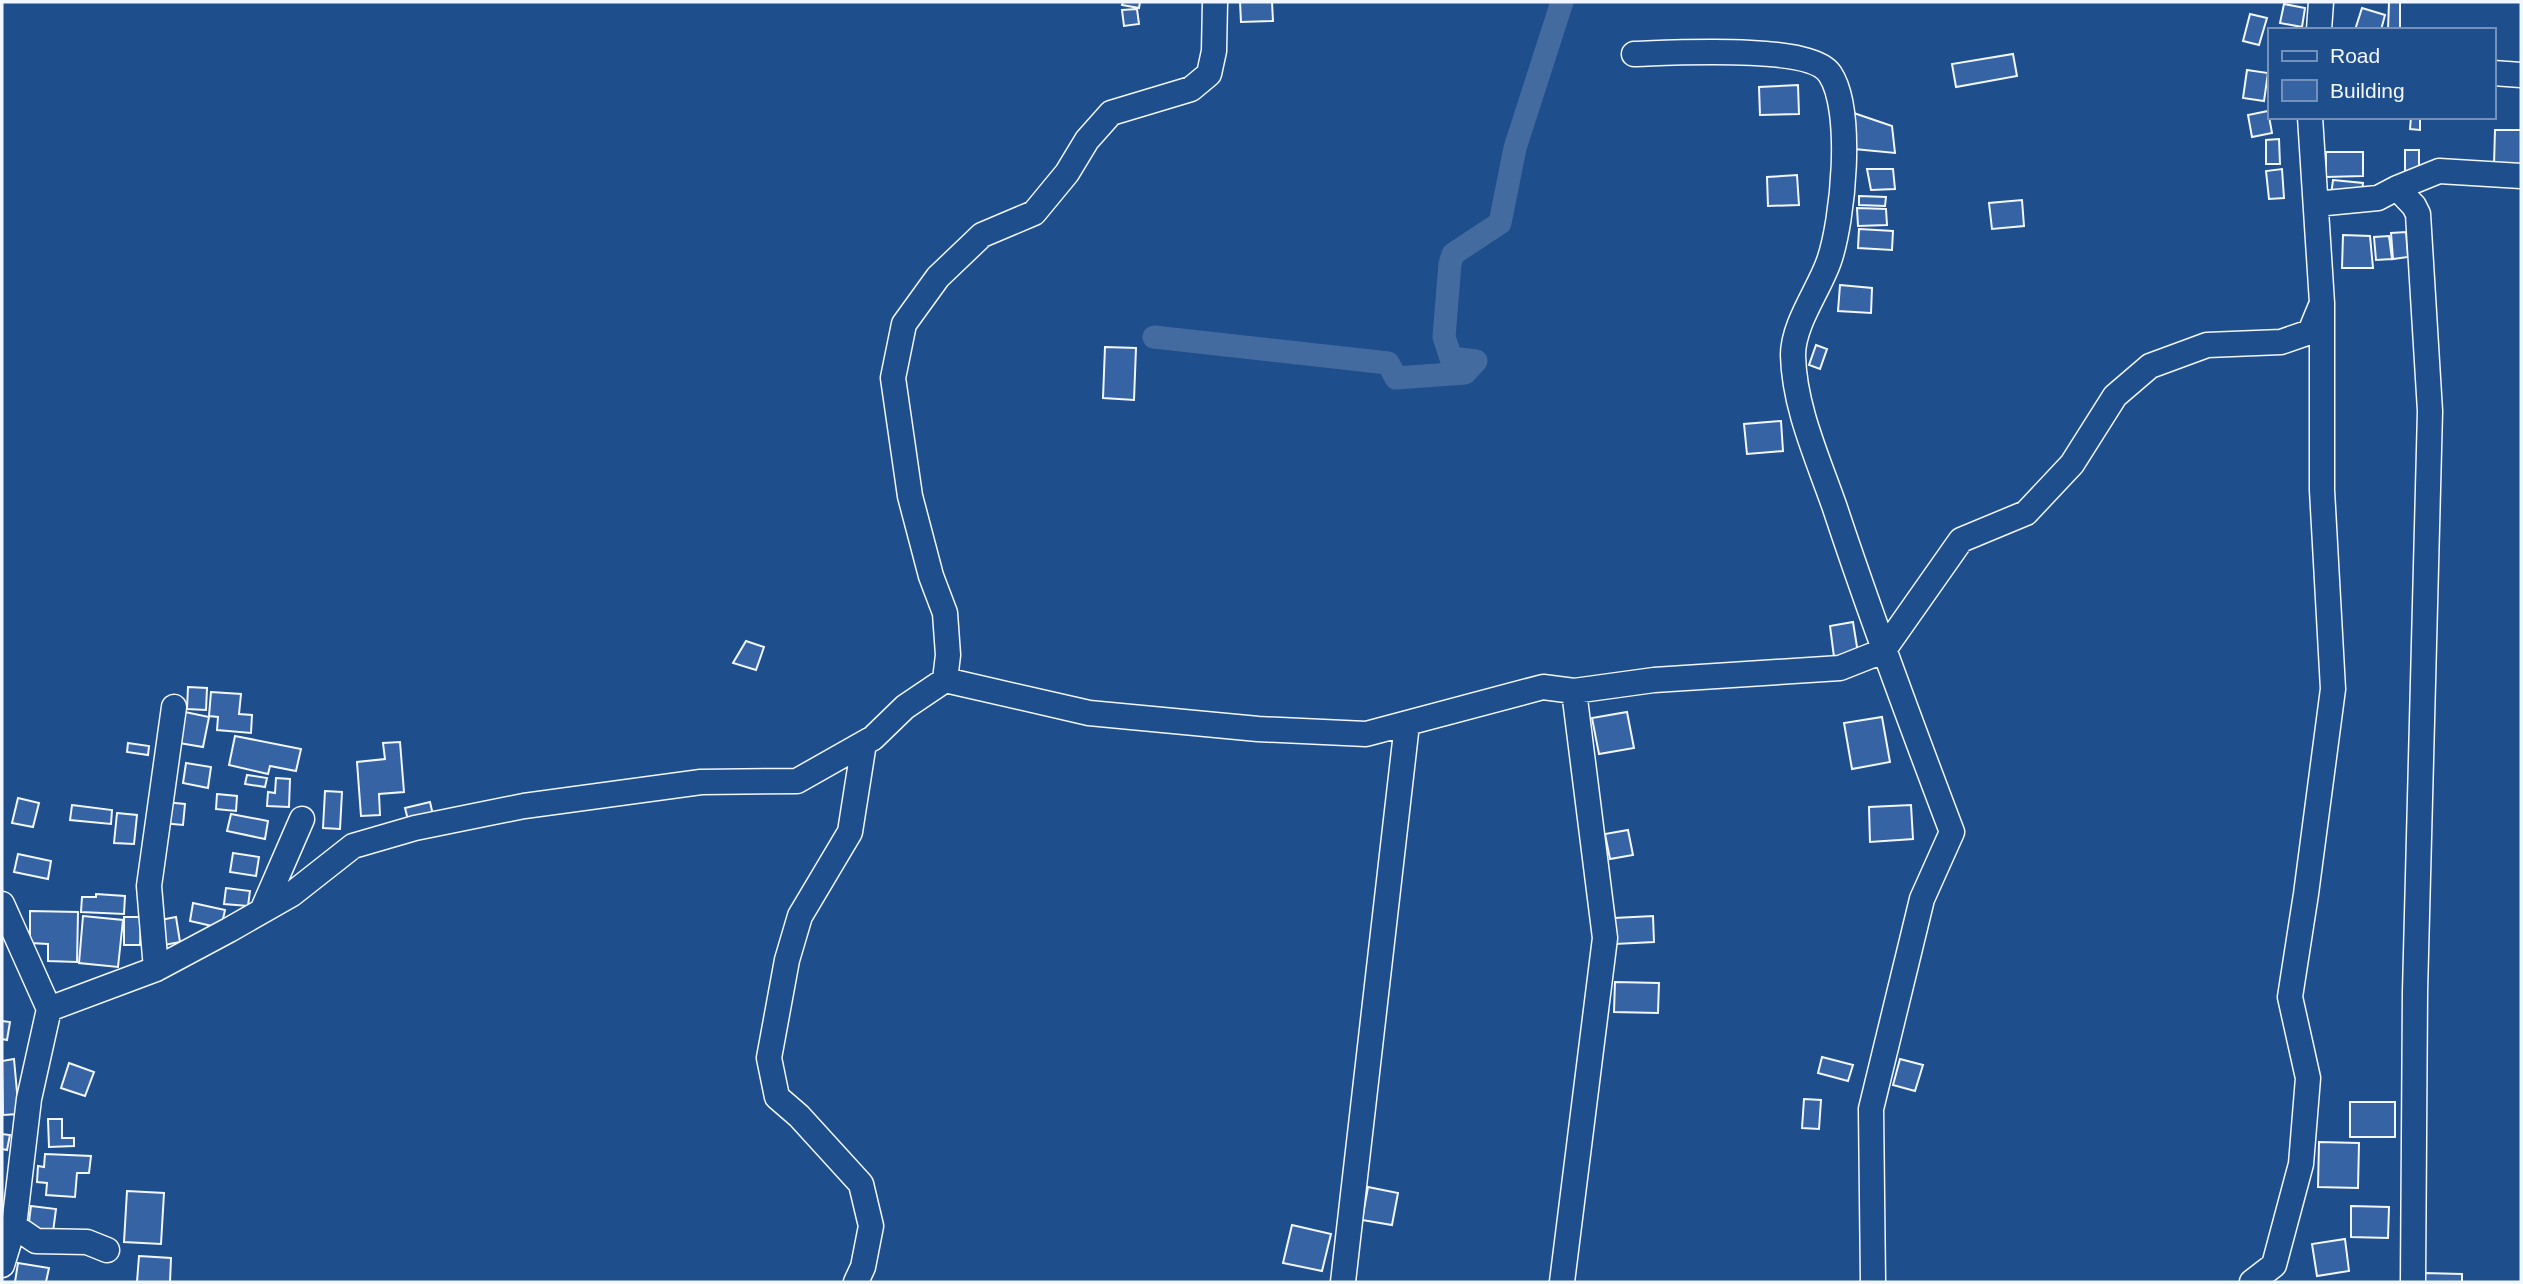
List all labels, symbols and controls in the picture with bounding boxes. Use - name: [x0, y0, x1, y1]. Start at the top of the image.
- legend: [2268, 28, 2495, 119]
- text: Road: [2330, 44, 2380, 67]
- text: Building: [2330, 79, 2405, 102]

